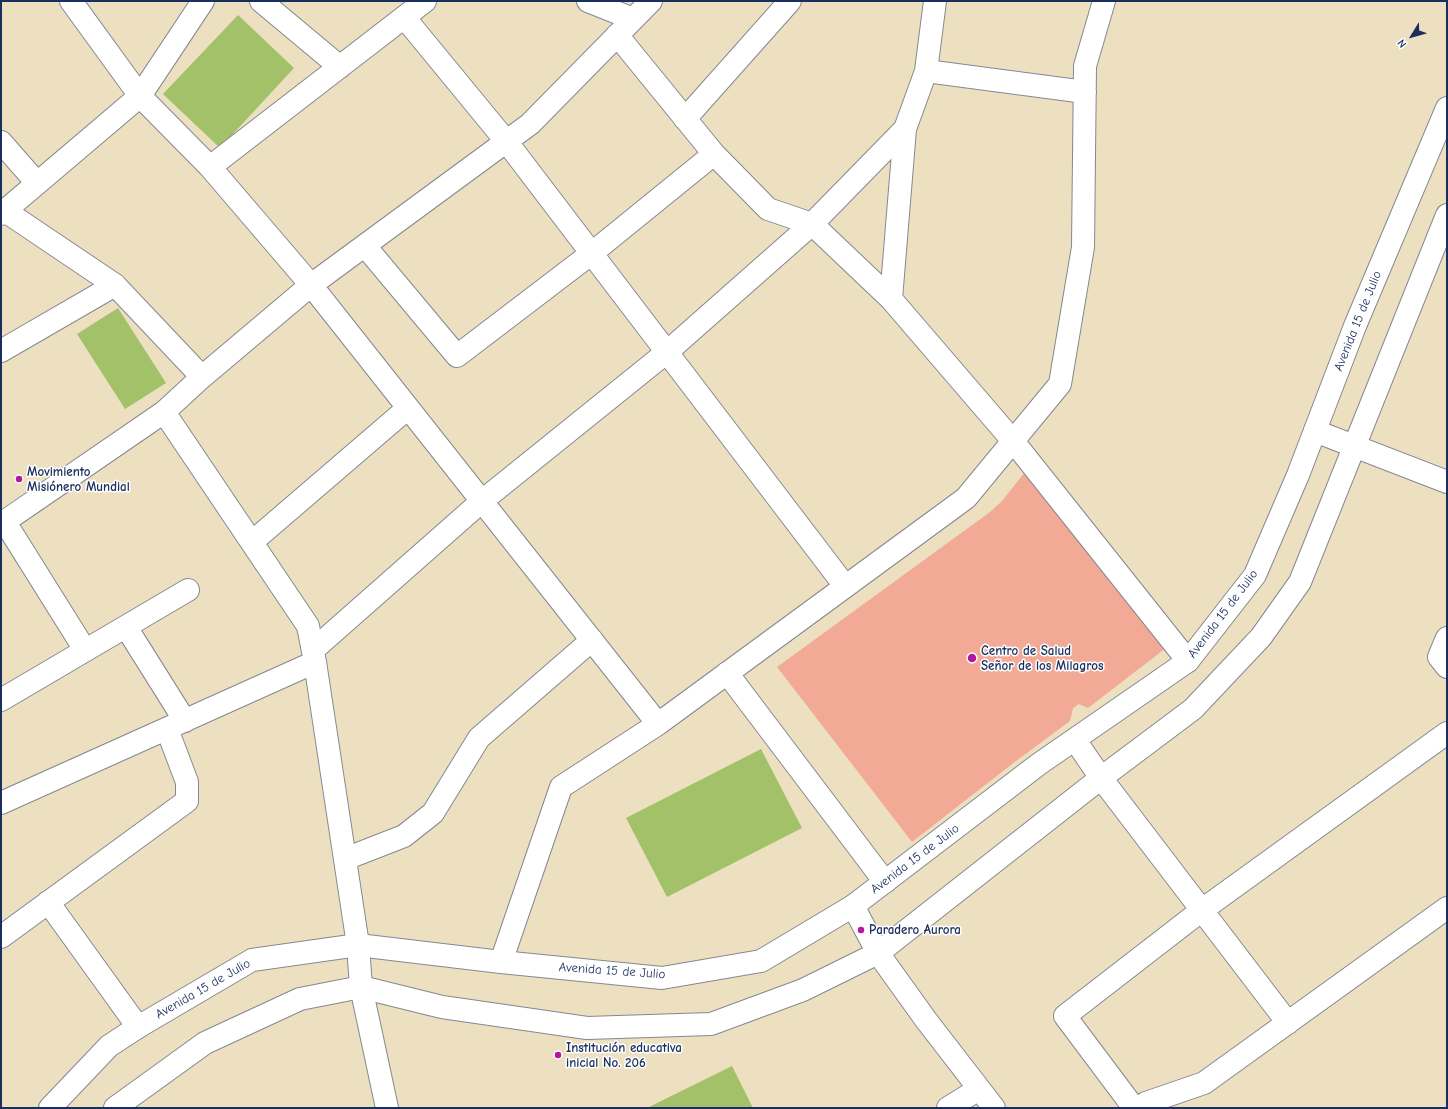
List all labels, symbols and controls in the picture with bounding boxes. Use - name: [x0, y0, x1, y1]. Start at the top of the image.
- north arrow: [1392, 16, 1432, 56]
- text: N: [1395, 37, 1409, 50]
- street label: Avenida 15 de Julio: [1331, 269, 1385, 373]
- place label: Movimiento Misiónero Mundial: [27, 464, 130, 495]
- marker: Movimiento Misiónero Mundial: [14, 474, 24, 484]
- street label: Avenida 15 de Julio: [1185, 567, 1261, 661]
- place label: Centro de Salud Señor de los Milagros: [981, 643, 1104, 674]
- marker: Centro de Salud Señor de los Milagros: [966, 652, 978, 664]
- street label: Avenida 15 de Julio: [868, 821, 962, 897]
- place label: Paradero Aurora: [869, 922, 961, 938]
- marker: Paradero Aurora: [856, 925, 866, 935]
- street label: Avenida 15 de Julio: [153, 956, 253, 1022]
- street label: Avenida 15 de Julio: [558, 959, 666, 983]
- place label: Institución educativa inicial No. 206: [566, 1040, 682, 1071]
- marker: Institución educativa inicial No. 206: [553, 1050, 563, 1060]

